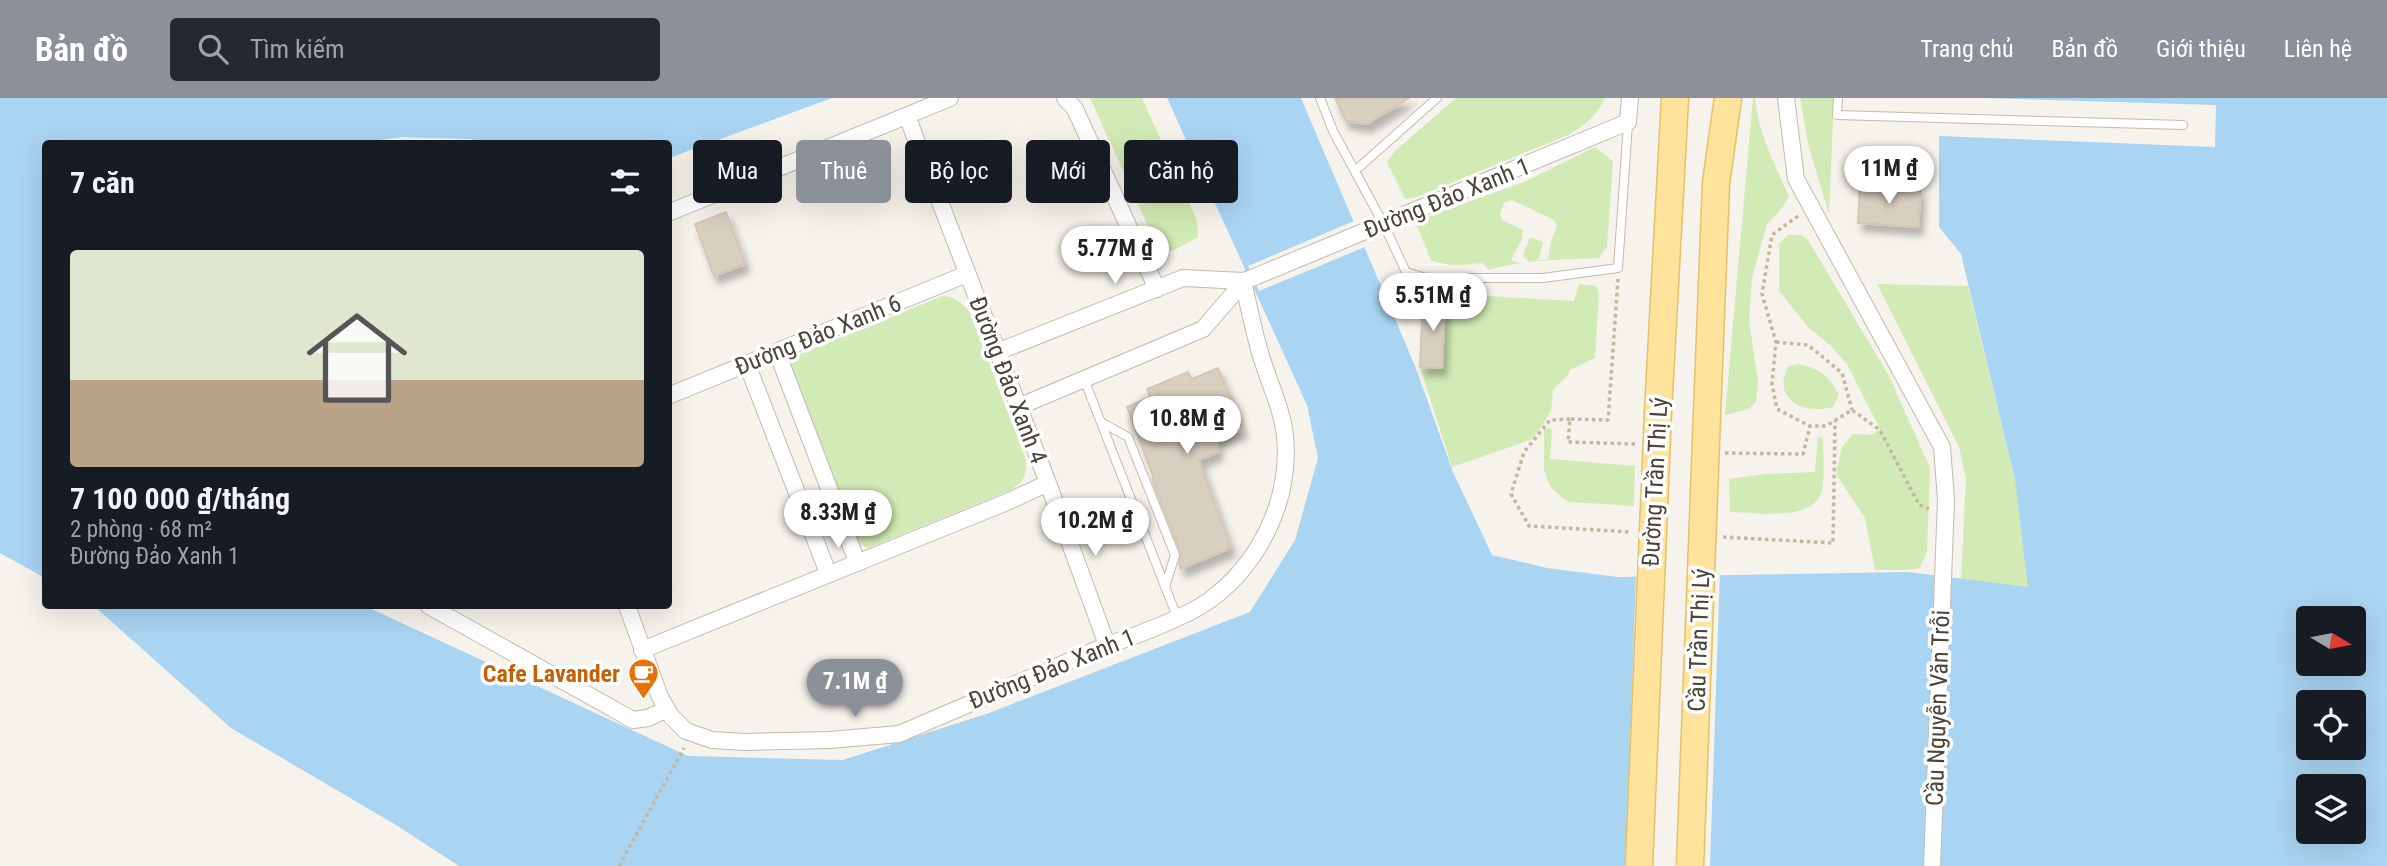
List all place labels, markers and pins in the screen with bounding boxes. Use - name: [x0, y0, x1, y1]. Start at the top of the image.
- pin: 11M ₫: [1840, 146, 1938, 206]
- pin: 5.77M ₫: [1050, 226, 1180, 286]
- pin: 5.51M ₫: [1368, 274, 1498, 333]
- pin: 10.8M ₫: [1122, 396, 1252, 456]
- pin: 8.33M ₫: [773, 490, 903, 550]
- pin: 10.2M ₫: [1030, 498, 1160, 558]
- cafe icon: Cafe Lavander: [626, 657, 660, 701]
- place label: Cafe Lavander: [483, 660, 620, 688]
- pin: 7.1M ₫: [798, 660, 912, 719]

